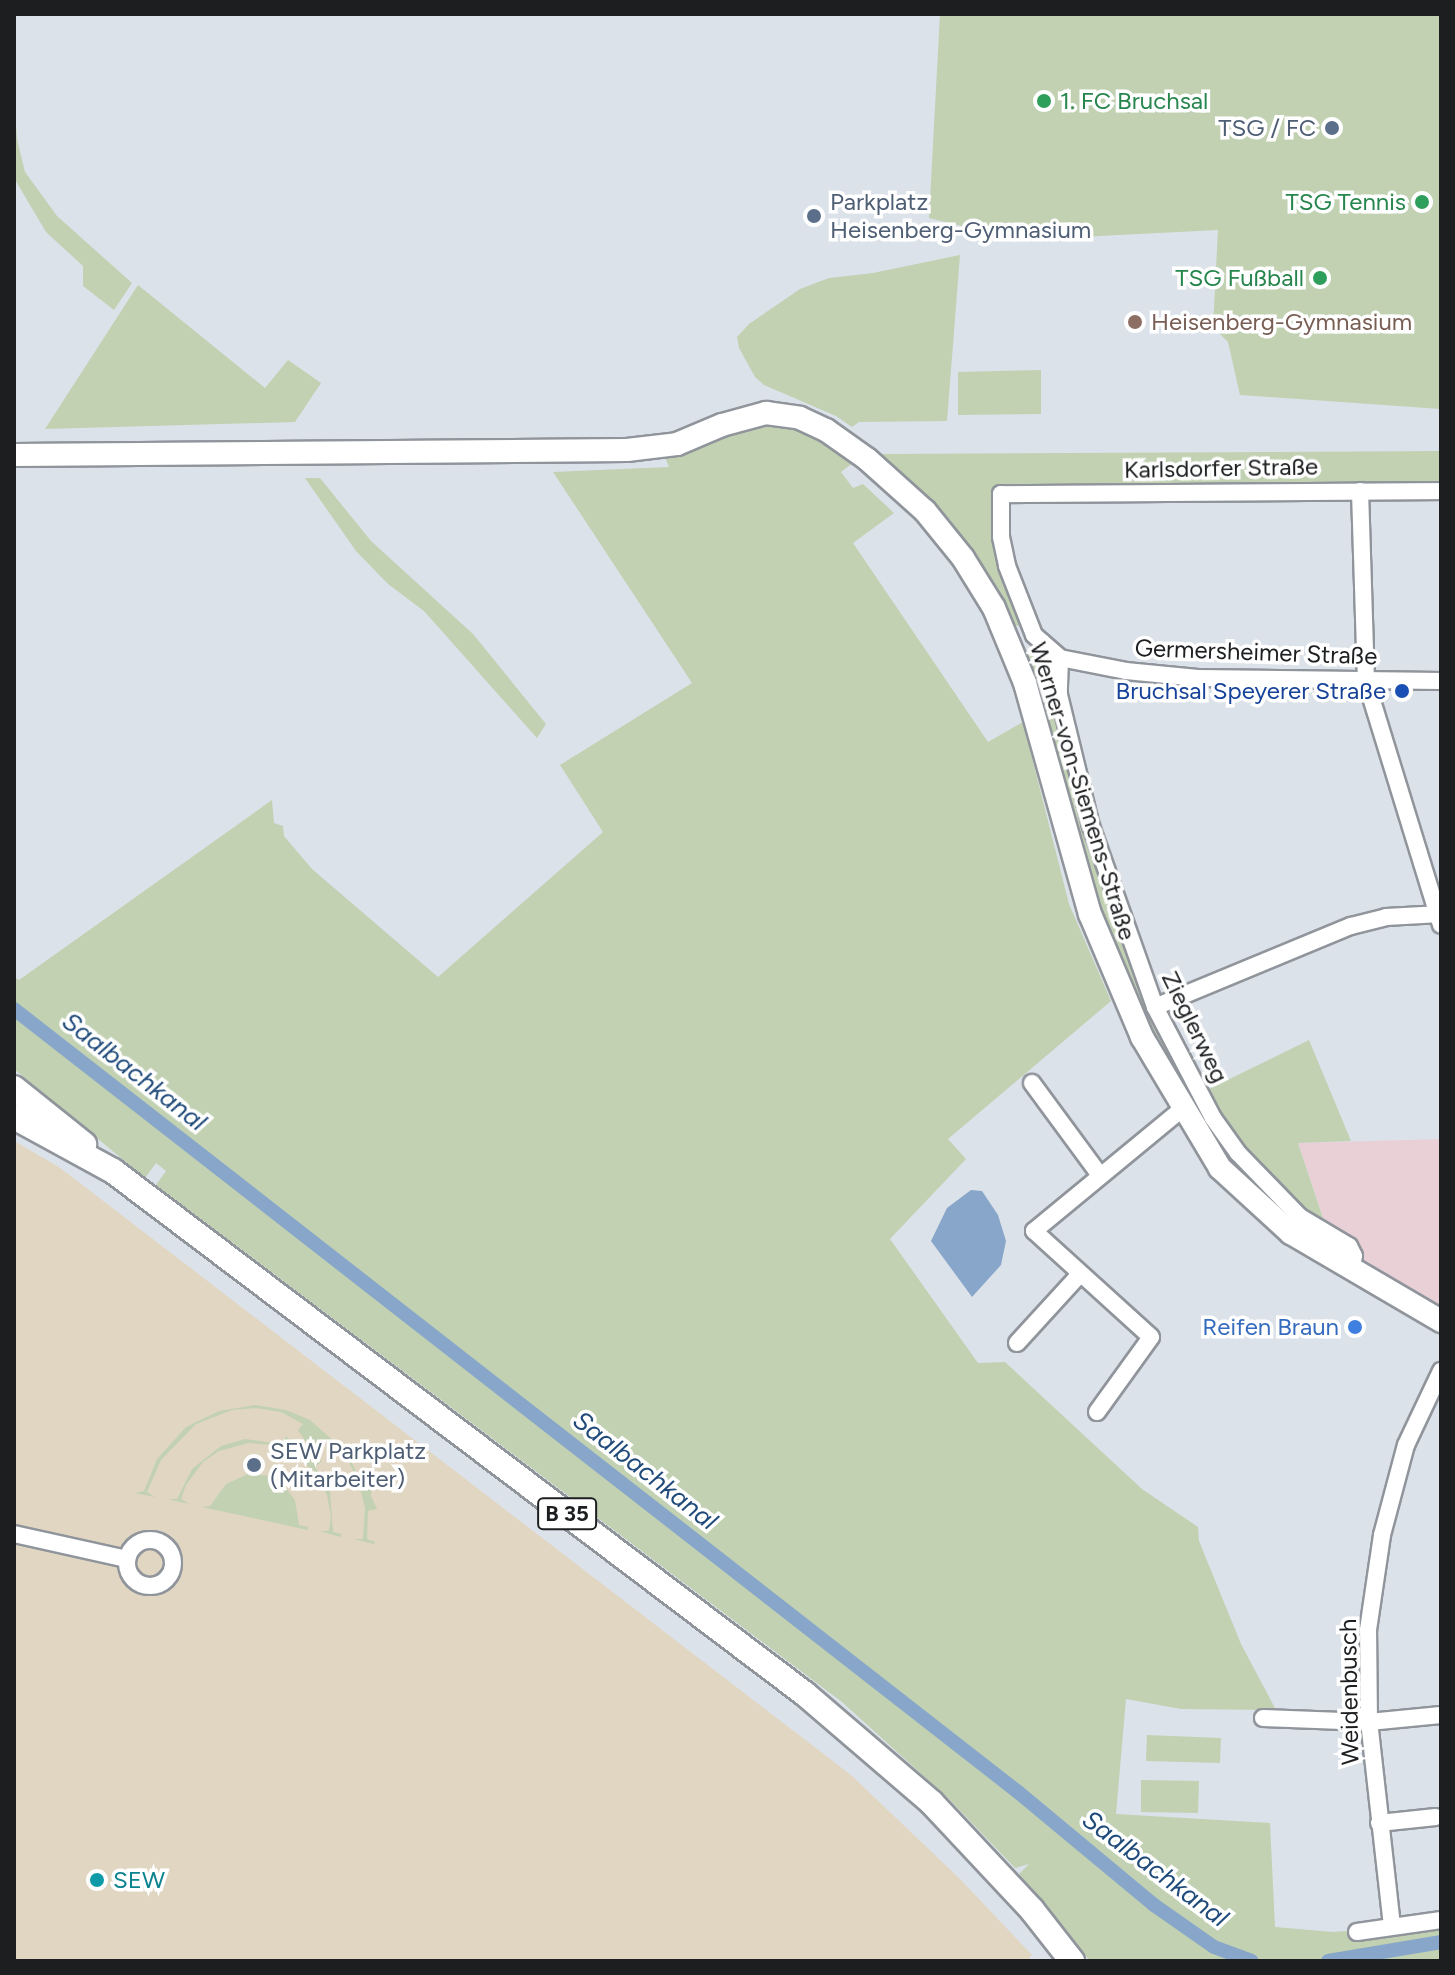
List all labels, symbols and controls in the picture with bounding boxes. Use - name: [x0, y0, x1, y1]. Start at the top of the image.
- place label: 1. FC Bruchsal: [1060, 87, 1208, 115]
- marker: 1. FC Bruchsal: [1035, 92, 1053, 110]
- place label: TSG / FC: [1218, 114, 1316, 142]
- marker: TSG / FC: [1323, 119, 1341, 137]
- place label: Parkplatz Heisenberg-Gymnasium: [830, 188, 1091, 244]
- place label: TSG Tennis: [1285, 188, 1406, 216]
- marker: TSG Tennis: [1413, 193, 1431, 211]
- marker: Parkplatz Heisenberg-Gymnasium: [805, 207, 823, 225]
- place label: TSG Fußball: [1175, 264, 1304, 292]
- marker: TSG Fußball: [1311, 269, 1329, 287]
- place label: Heisenberg-Gymnasium: [1151, 308, 1412, 336]
- marker: Heisenberg-Gymnasium: [1126, 313, 1144, 331]
- street label: Karlsdorfer Straße: [1124, 452, 1318, 484]
- street label: Germersheimer Straße: [1134, 633, 1378, 671]
- street label: Werner-von-Siemens-Straße: [1024, 639, 1142, 943]
- place label: Bruchsal Speyerer Straße: [1116, 677, 1386, 705]
- marker: Bruchsal Speyerer Straße: [1393, 682, 1411, 700]
- street label: Zieglerweg: [1156, 967, 1234, 1087]
- water label: Saalbachkanal: [56, 1006, 212, 1138]
- place label: Reifen Braun: [1202, 1313, 1339, 1341]
- marker: Reifen Braun: [1346, 1318, 1364, 1336]
- water label: Saalbachkanal: [567, 1405, 723, 1537]
- place label: SEW Parkplatz (Mitarbeiter): [270, 1437, 426, 1493]
- marker: SEW Parkplatz (Mitarbeiter): [245, 1456, 263, 1474]
- road number: B 35: [537, 1496, 597, 1532]
- street label: Weidenbusch: [1333, 1619, 1365, 1765]
- water label: Saalbachkanal: [1076, 1804, 1234, 1934]
- place label: SEW: [113, 1866, 165, 1894]
- marker: SEW: [88, 1871, 106, 1889]

